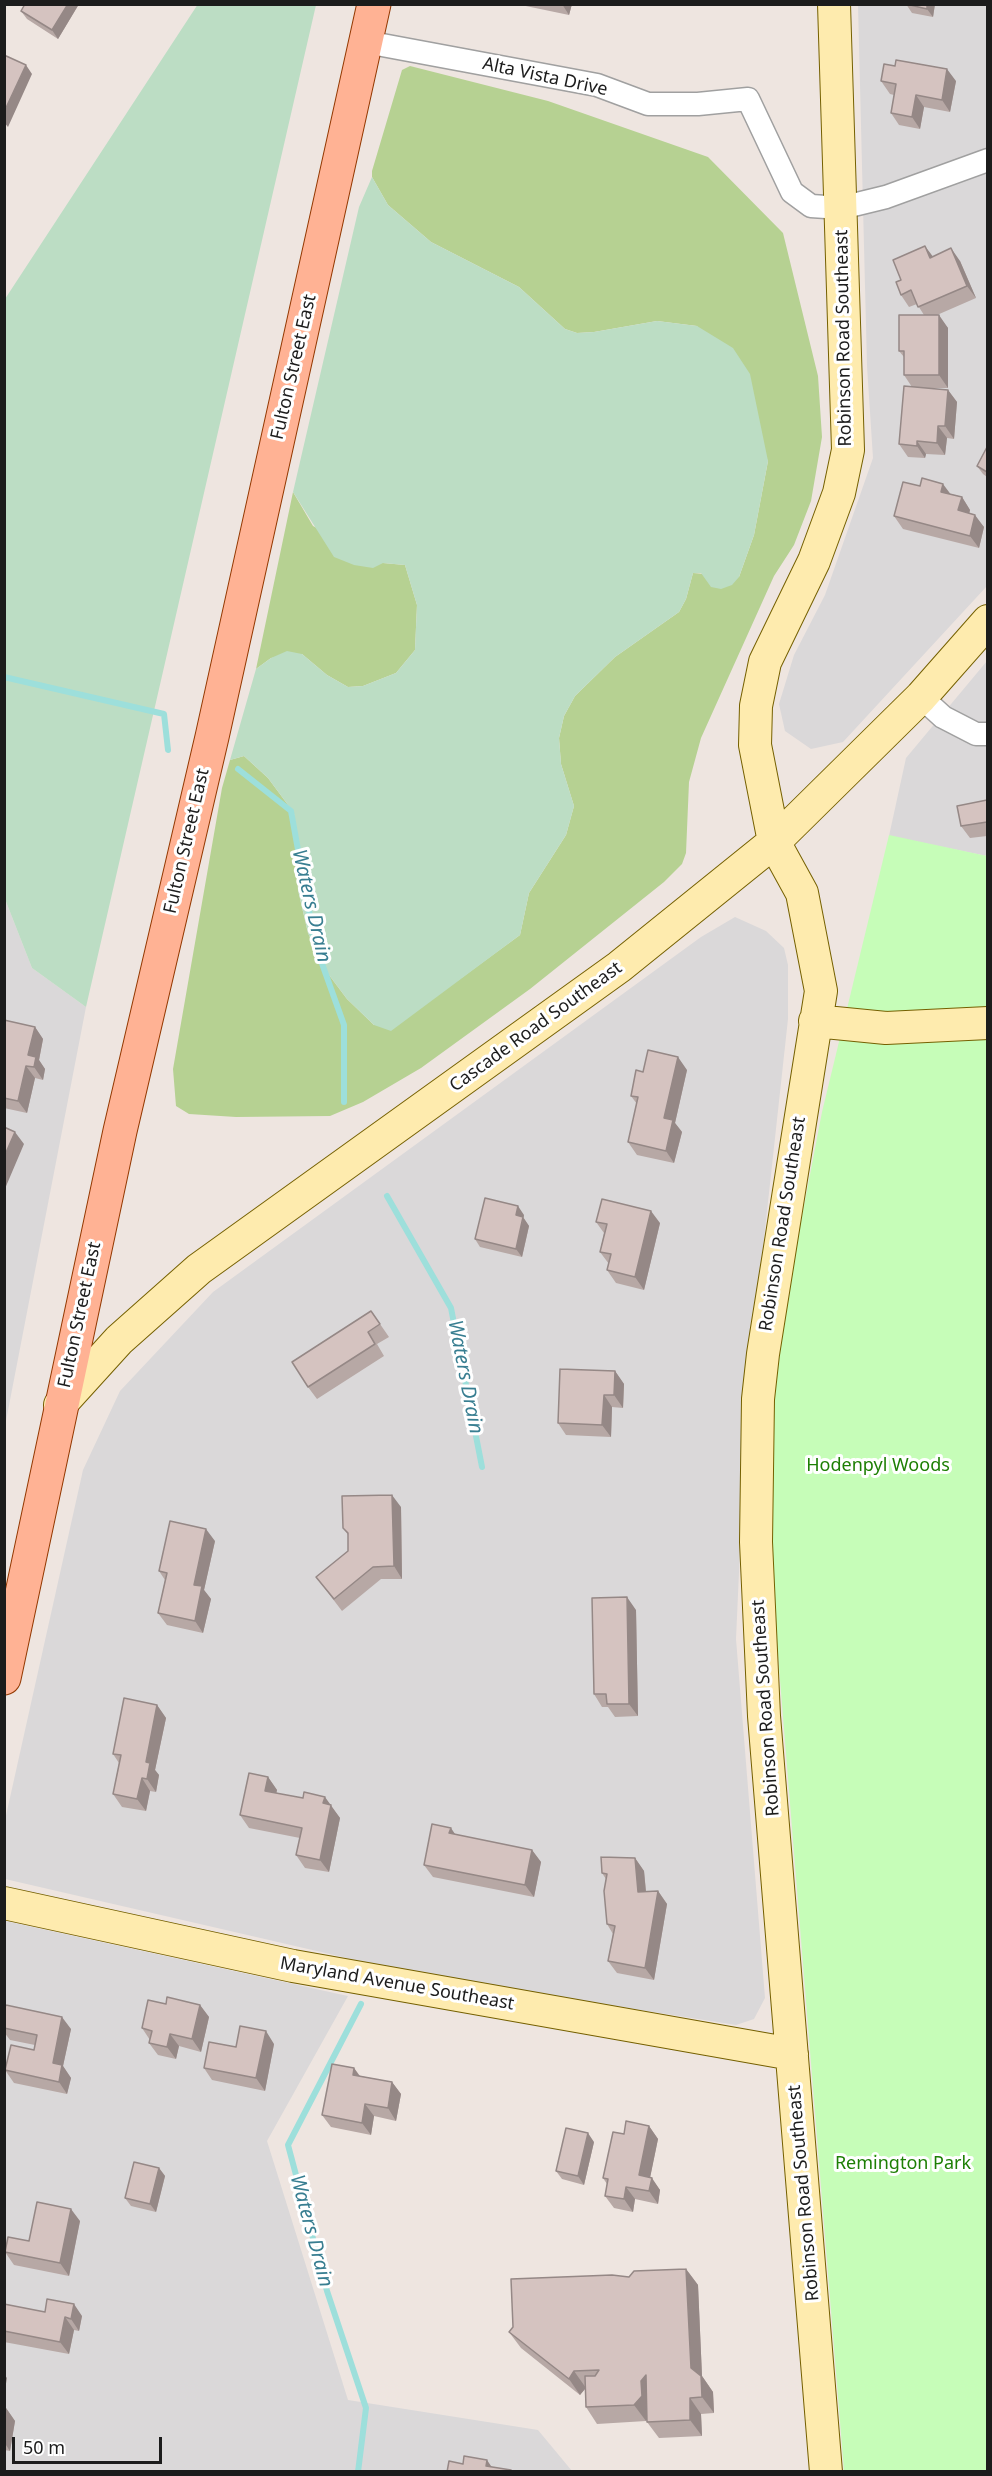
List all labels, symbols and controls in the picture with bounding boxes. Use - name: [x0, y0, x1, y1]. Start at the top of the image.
- street label: Alta Vista Drive: [481, 53, 609, 101]
- street label: Robinson Road Southeast: [831, 229, 857, 447]
- street label: Fulton Street East: [267, 292, 321, 442]
- street label: Fulton Street East: [160, 766, 214, 916]
- water label: Waters Drain: [286, 847, 336, 965]
- street label: Cascade Road Southeast: [446, 957, 626, 1097]
- street label: Robinson Road Southeast: [755, 1115, 811, 1333]
- street label: Fulton Street East: [54, 1240, 106, 1390]
- water label: Waters Drain: [442, 1318, 488, 1436]
- park label: Hodenpyl Woods: [806, 1455, 950, 1477]
- street label: Robinson Road Southeast: [748, 1599, 784, 1817]
- street label: Maryland Avenue Southeast: [278, 1953, 516, 2015]
- street label: Robinson Road Southeast: [784, 2084, 824, 2302]
- park label: Remington Park: [835, 2153, 971, 2175]
- water label: Waters Drain: [284, 2172, 338, 2290]
- scale bar: [15, 2425, 165, 2463]
- text: 50 m: [23, 2435, 65, 2459]

